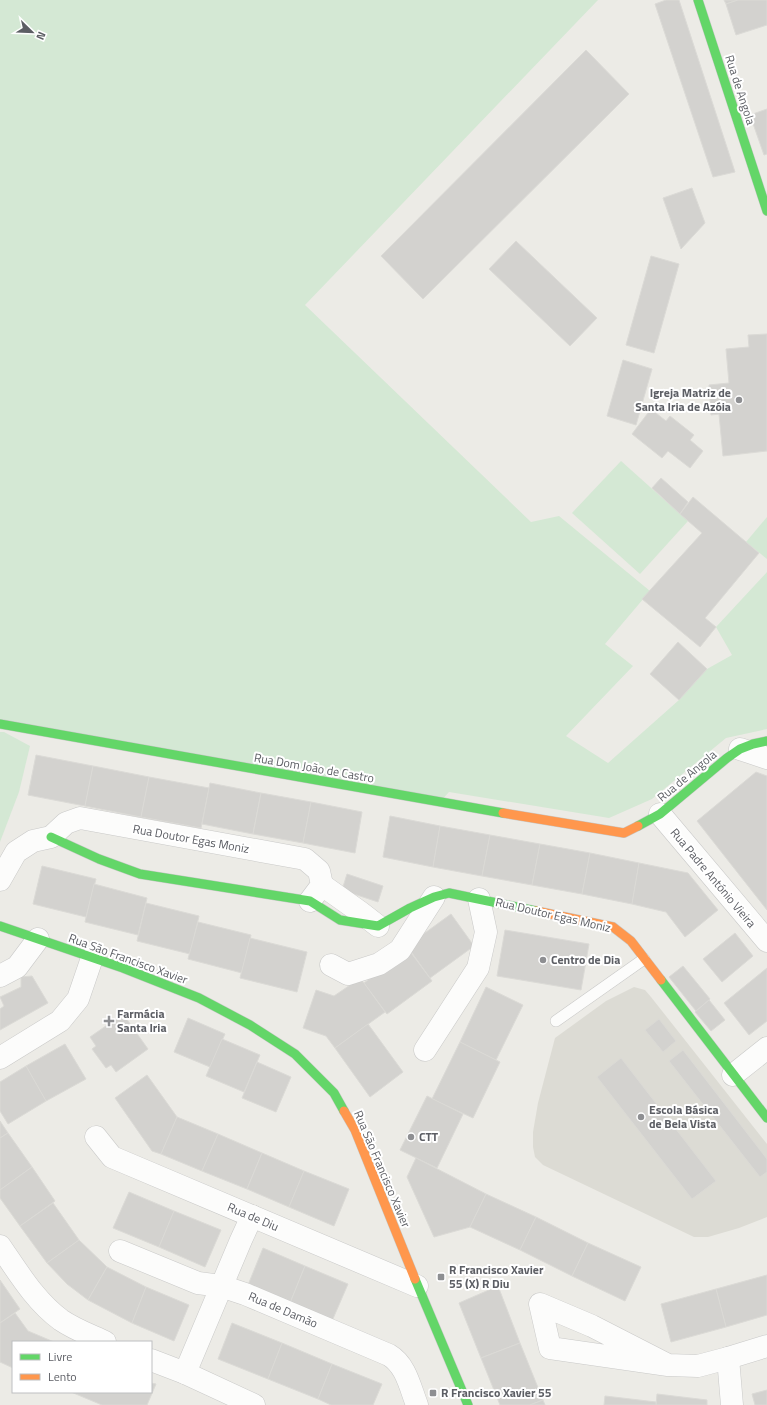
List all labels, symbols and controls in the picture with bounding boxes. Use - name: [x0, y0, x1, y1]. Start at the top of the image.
- north arrow: [12, 12, 52, 52]
- text: N: [32, 29, 50, 43]
- street label: Rua de Angola: [720, 53, 761, 127]
- place label: Igreja Matriz de Santa Iria de Azóia: [635, 383, 731, 416]
- marker: Igreja Matriz de Santa Iria de Azóia: [734, 395, 744, 405]
- street label: Rua de Angola: [653, 745, 720, 806]
- street label: Rua Dom João de Castro: [253, 748, 376, 787]
- street label: Rua Doutor Egas Moniz: [131, 819, 251, 858]
- street label: Rua Padre António Vieira: [666, 824, 761, 932]
- street label: Rua Doutor Egas Moniz: [494, 892, 613, 937]
- street label: Rua São Francisco Xavier: [66, 928, 190, 989]
- place label: Centro de Dia: [551, 950, 620, 969]
- marker: Centro de Dia: [538, 955, 548, 965]
- place label: Farmácia Santa Iria: [117, 1004, 167, 1037]
- marker: Farmácia Santa Iria: [104, 1016, 114, 1026]
- place label: Escola Básica de Bela Vista: [649, 1100, 719, 1133]
- street label: Rua São Francisco Xavier: [349, 1107, 416, 1230]
- marker: Escola Básica de Bela Vista: [636, 1112, 646, 1122]
- place label: CTT: [419, 1127, 439, 1146]
- marker: CTT: [406, 1132, 416, 1142]
- street label: Rua de Diu: [225, 1197, 282, 1236]
- place label: R Francisco Xavier 55 (X) R Diu: [449, 1260, 544, 1293]
- marker: R Francisco Xavier 55 (X) R Diu: [436, 1272, 446, 1282]
- street label: Rua de Damão: [246, 1286, 321, 1333]
- legend: [12, 1341, 152, 1393]
- text: Livre: [48, 1347, 72, 1366]
- text: Lento: [48, 1367, 77, 1386]
- place label: R Francisco Xavier 55: [441, 1383, 552, 1402]
- marker: R Francisco Xavier 55: [428, 1388, 438, 1398]

